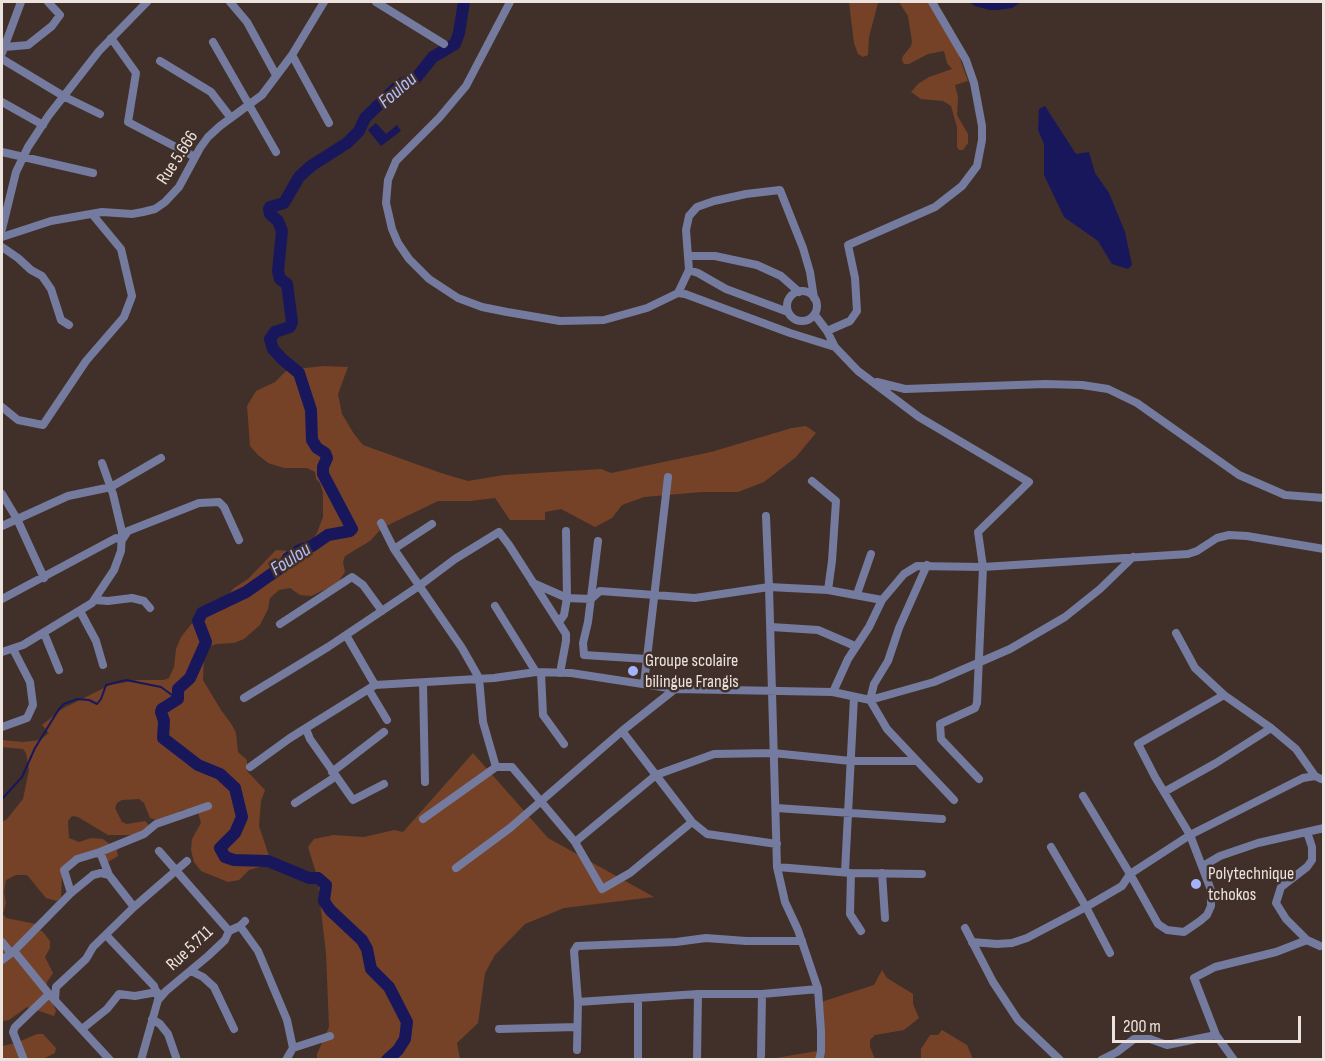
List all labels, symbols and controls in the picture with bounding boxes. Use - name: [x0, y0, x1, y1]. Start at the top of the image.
- water label: Foulou: [374, 68, 422, 114]
- street label: Rue 5.666: [153, 127, 203, 189]
- water label: Foulou: [266, 538, 316, 582]
- place label: Groupe scolaire bilingue Frangis: [645, 650, 739, 692]
- marker: Groupe scolaire bilingue Frangis: [626, 664, 640, 678]
- place label: Polytechnique tchokos: [1208, 863, 1294, 906]
- marker: Polytechnique tchokos: [1189, 877, 1203, 891]
- street label: Rue 5.711: [162, 922, 218, 976]
- scale bar: [1115, 1004, 1304, 1042]
- text: 200 m: [1123, 1016, 1161, 1037]

